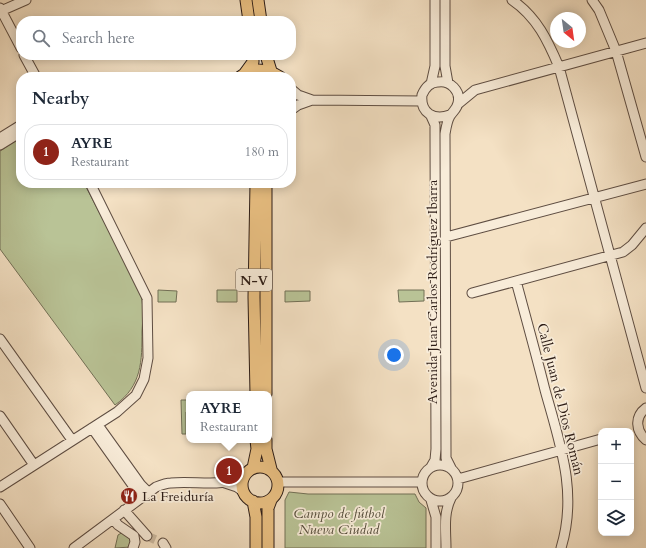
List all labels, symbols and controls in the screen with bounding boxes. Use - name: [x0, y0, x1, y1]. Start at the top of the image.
- north arrow: [550, 12, 586, 48]
- search box: [16, 16, 296, 60]
- icon: search: [30, 27, 52, 49]
- text: Search here: [62, 28, 135, 48]
- text: Nearby: [32, 87, 89, 110]
- text: AYRE: [71, 133, 112, 153]
- text: 1: [43, 143, 49, 161]
- text: 180 m: [245, 143, 279, 161]
- text: Restaurant: [71, 153, 129, 171]
- street label: Avenida Juan Carlos Rodríguez Ibarra: [423, 180, 442, 404]
- road number: N-V: [236, 269, 272, 291]
- street label: Calle Juan de Dios Román: [532, 321, 589, 477]
- your location: [384, 345, 404, 365]
- popup: [186, 391, 272, 443]
- text: AYRE: [200, 398, 241, 418]
- text: Restaurant: [200, 418, 258, 436]
- map controls: [598, 428, 634, 536]
- button: +: [598, 428, 634, 464]
- pin: 1: [216, 456, 242, 486]
- button: −: [598, 464, 634, 500]
- restaurant icon: La Freiduría: [119, 486, 139, 506]
- place label: La Freiduría: [142, 487, 214, 506]
- button: layers: [598, 500, 634, 536]
- park label: Campo de fútbol Nueva Ciudad: [293, 504, 386, 539]

